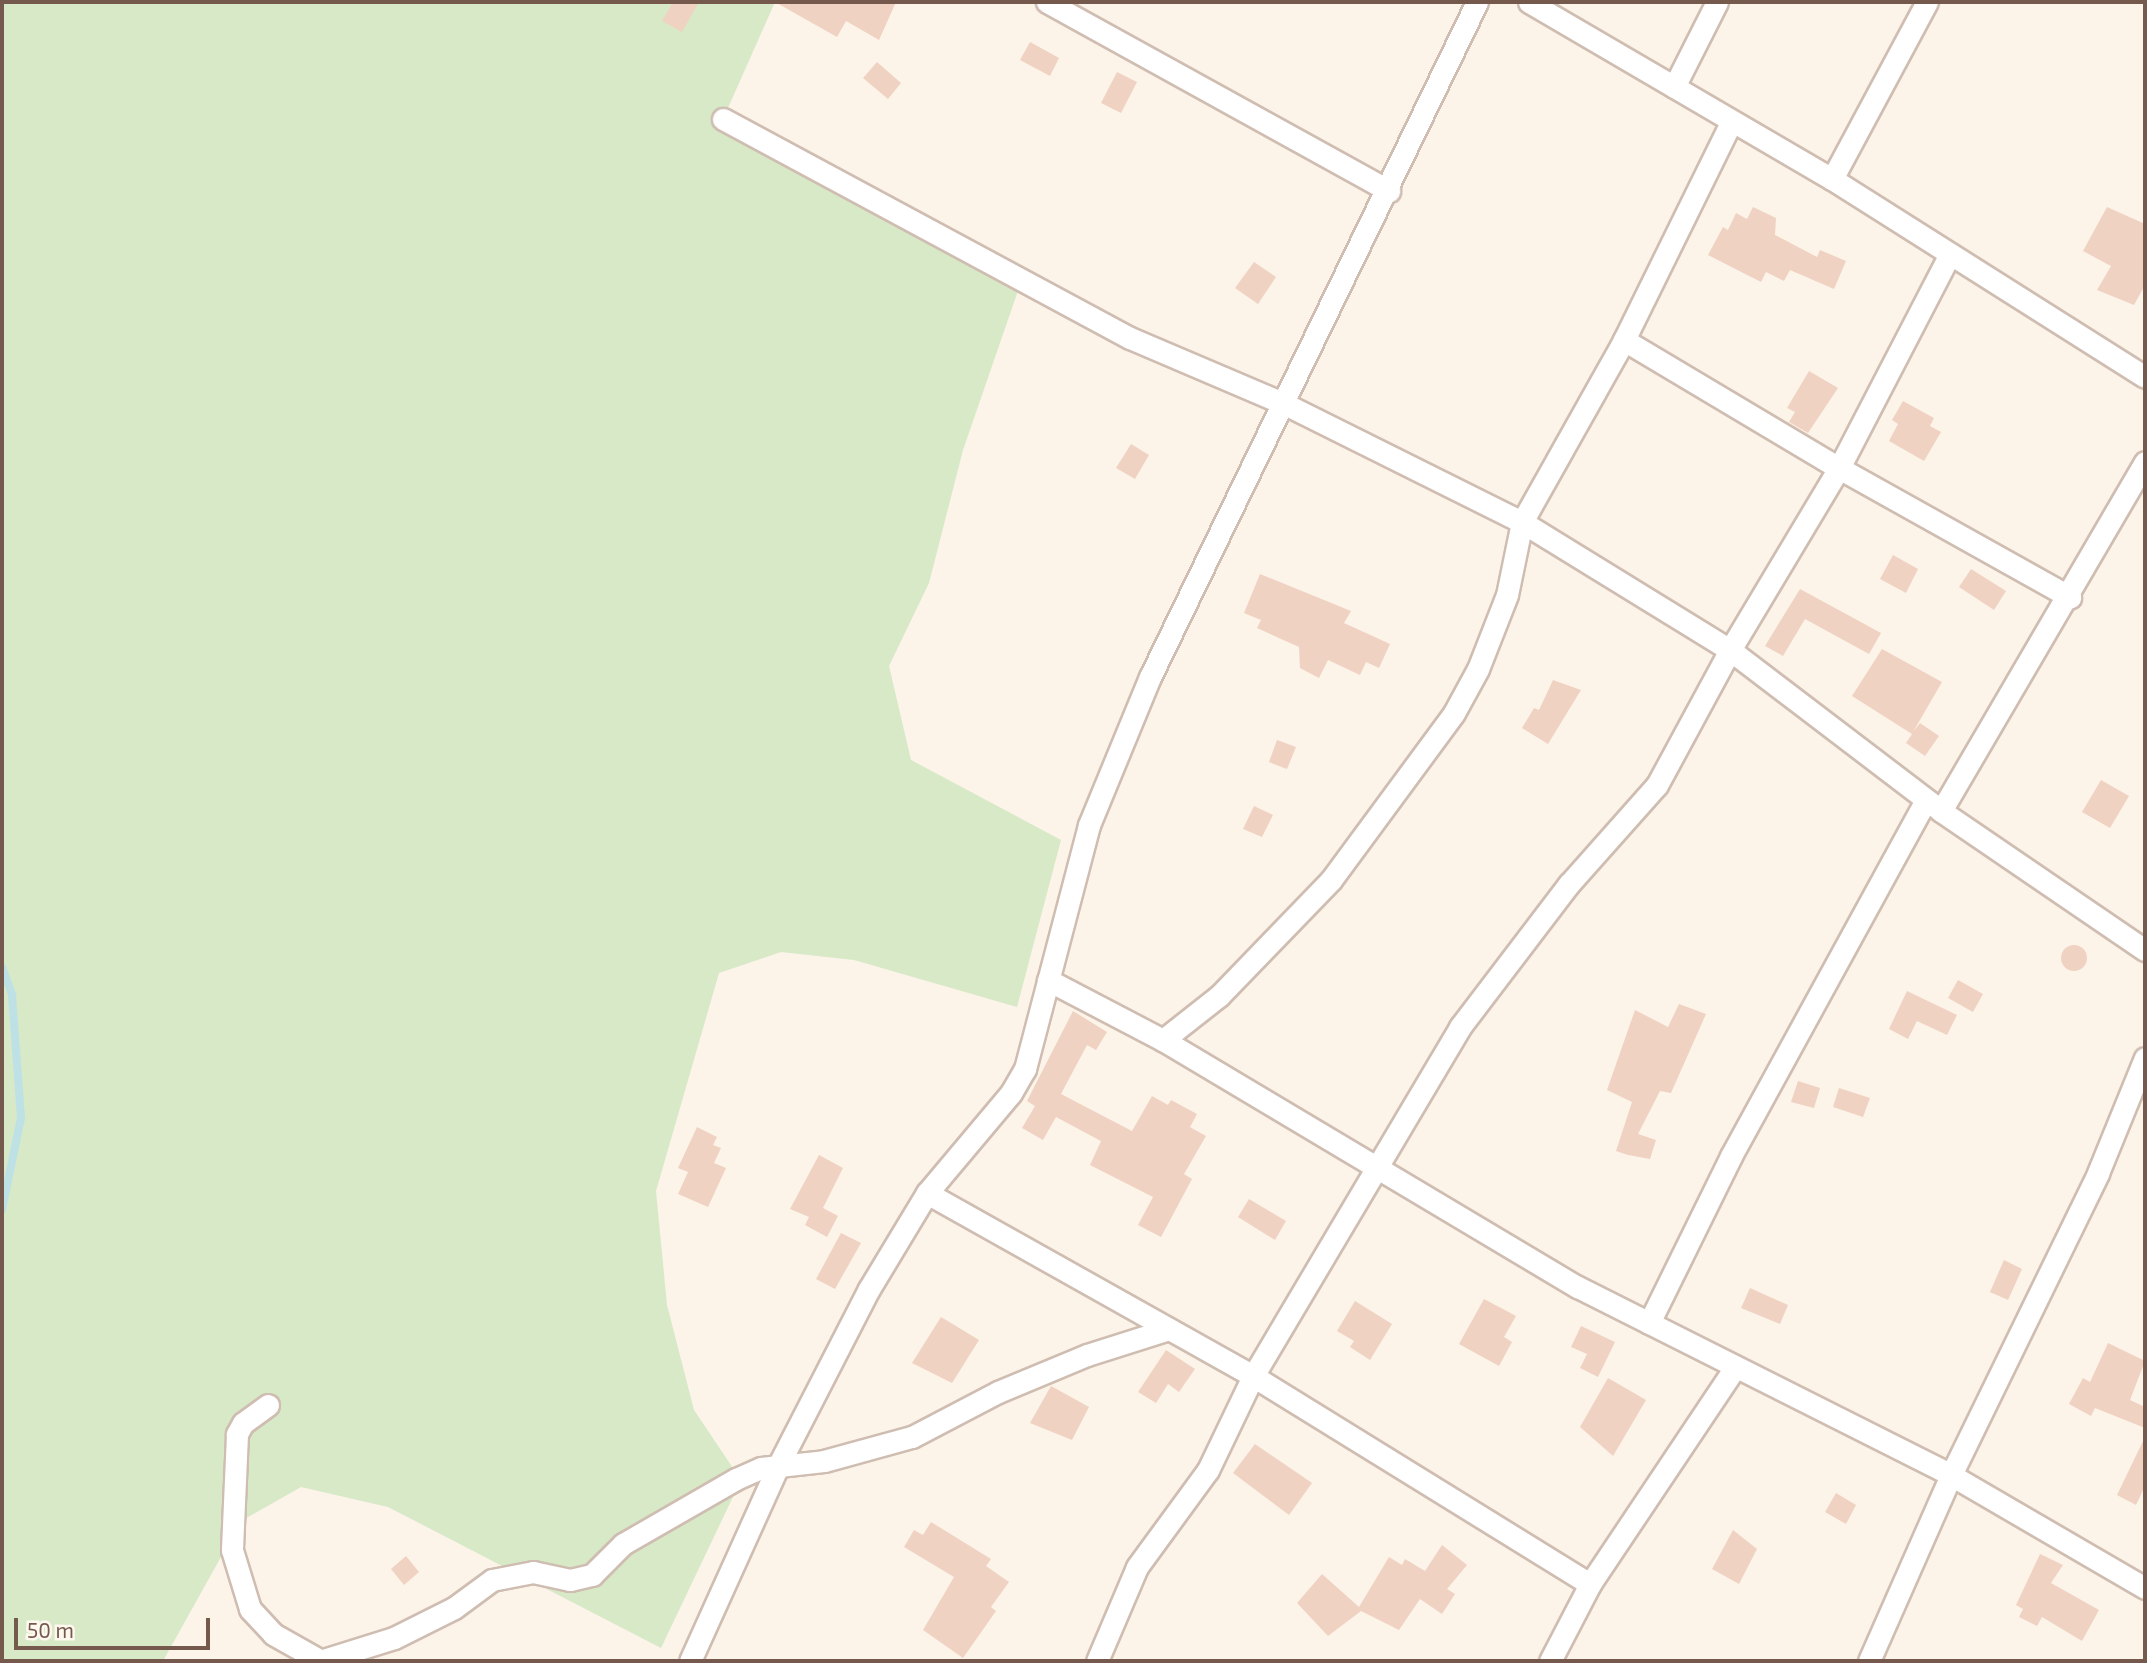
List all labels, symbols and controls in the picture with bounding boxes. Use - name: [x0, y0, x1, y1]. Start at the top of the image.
- scale bar: [18, 1604, 214, 1648]
- text: 50 m: [27, 1617, 74, 1642]

